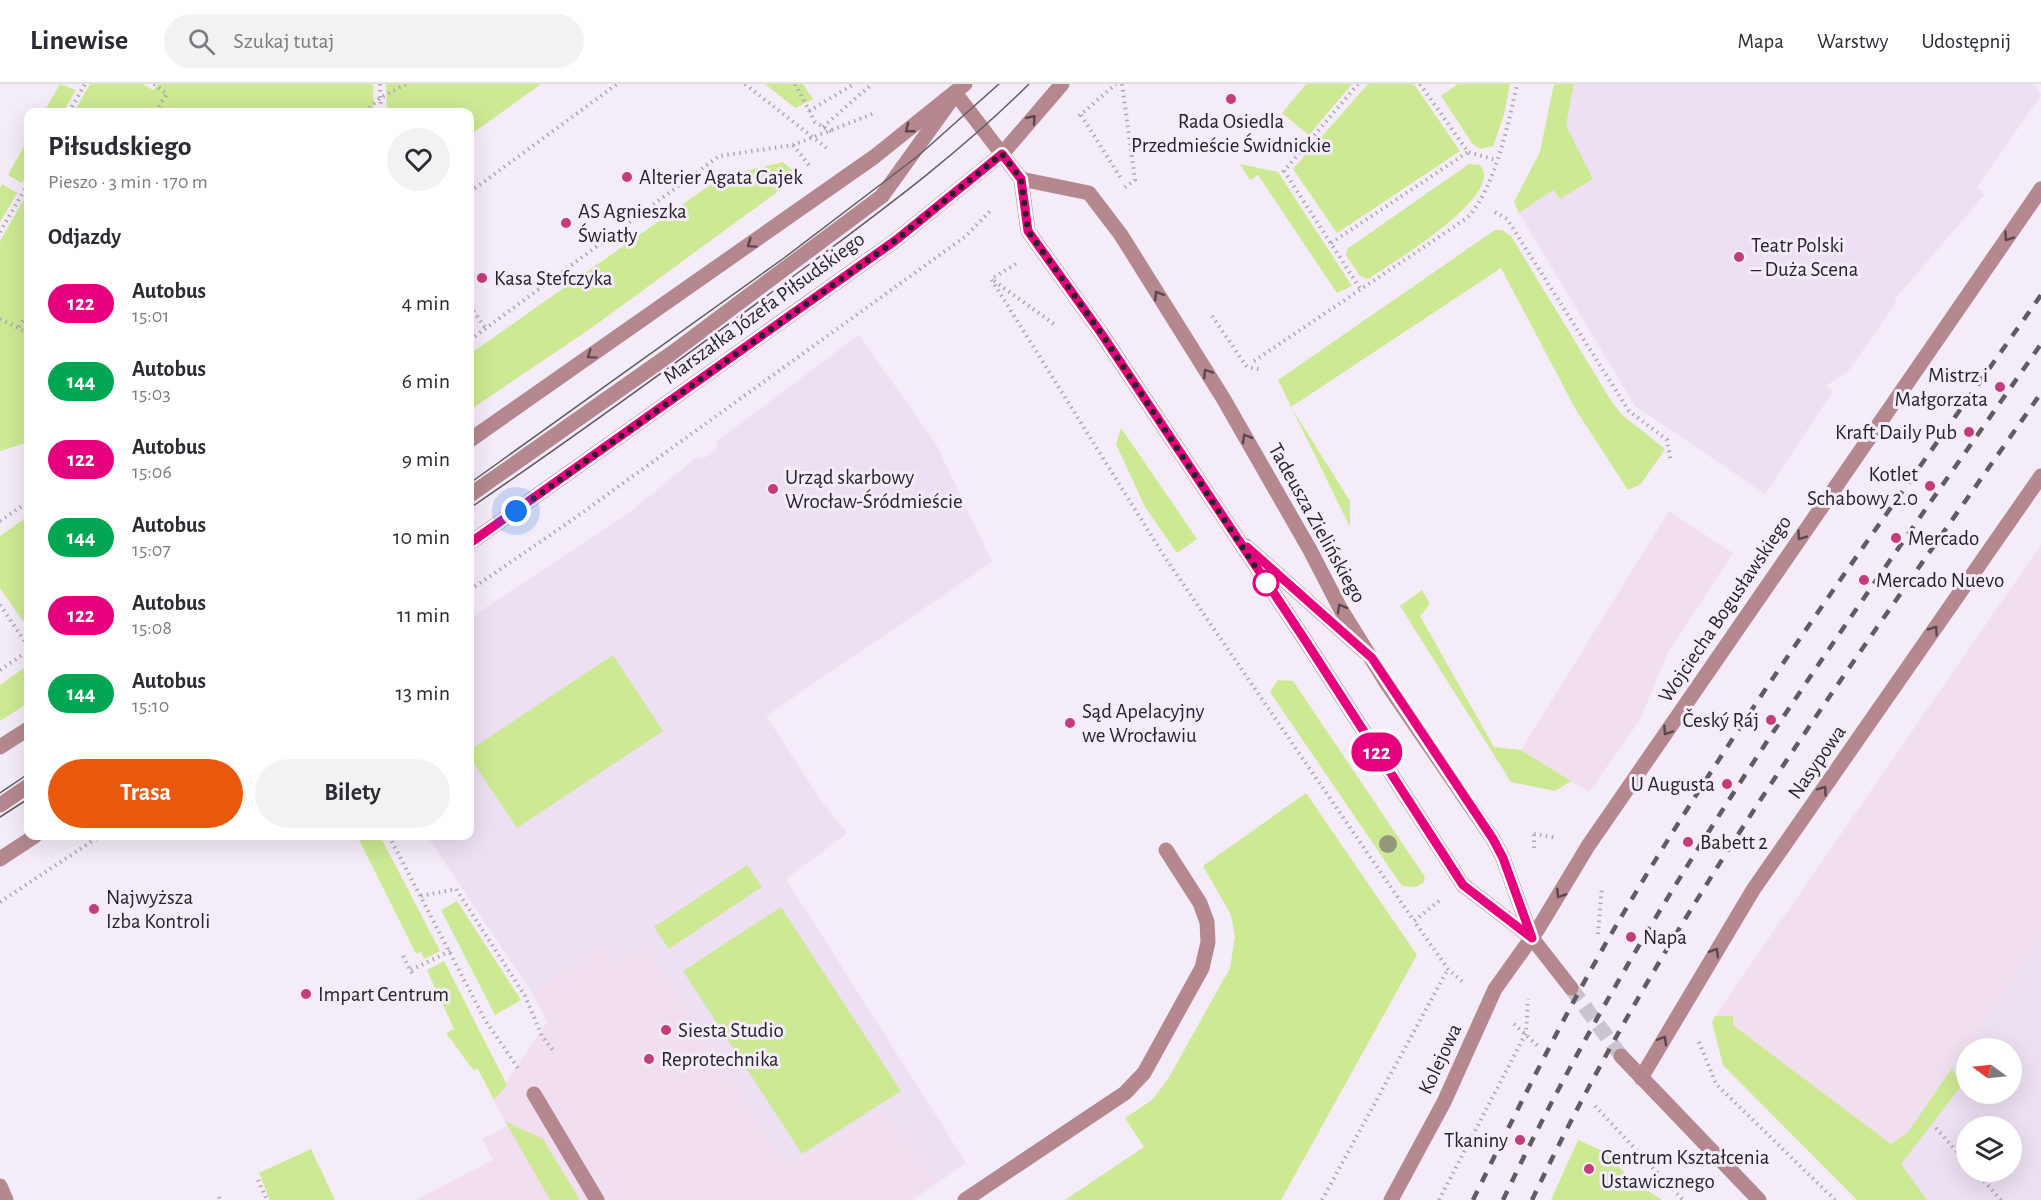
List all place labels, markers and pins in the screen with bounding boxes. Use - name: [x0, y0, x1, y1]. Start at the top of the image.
- marker: Rada Osiedla Przedmieście Świdnickie: [1224, 92, 1238, 106]
- place label: Rada Osiedla Przedmieście Świdnickie: [1131, 111, 1331, 156]
- place label: Alterier Agata Gajek: [639, 167, 803, 188]
- marker: Alterier Agata Gajek: [620, 170, 634, 184]
- place label: AS Agnieszka Światły: [578, 201, 687, 246]
- marker: AS Agnieszka Światły: [559, 216, 573, 230]
- place label: Teatr Polski – Duża Scena: [1750, 235, 1859, 280]
- marker: Teatr Polski – Duża Scena: [1732, 250, 1746, 264]
- place label: Kasa Stefczyka: [494, 268, 613, 289]
- marker: Kasa Stefczyka: [475, 271, 489, 285]
- place label: Mistrz i Małgorzata: [1895, 365, 1988, 410]
- marker: Mistrz i Małgorzata: [1993, 380, 2007, 394]
- place label: Kraft Daily Pub: [1835, 422, 1957, 443]
- marker: Kraft Daily Pub: [1962, 425, 1976, 439]
- place label: Kotlet Schabowy 2.0: [1807, 464, 1918, 509]
- place label: Urząd skarbowy Wrocław-Śródmieście: [785, 467, 963, 512]
- marker: Kotlet Schabowy 2.0: [1923, 479, 1937, 493]
- marker: Urząd skarbowy Wrocław-Śródmieście: [766, 482, 780, 496]
- place label: Mercado: [1908, 528, 1979, 549]
- marker: Mercado: [1889, 531, 1903, 545]
- unlabelled marker: [1253, 570, 1279, 596]
- place label: Mercado Nuevo: [1876, 570, 2004, 591]
- marker: Mercado Nuevo: [1857, 573, 1871, 587]
- place label: Sąd Apelacyjny we Wrocławiu: [1082, 701, 1205, 746]
- place label: Český Ráj: [1683, 708, 1759, 731]
- marker: Český Ráj: [1764, 713, 1778, 727]
- marker: Sąd Apelacyjny we Wrocławiu: [1063, 716, 1077, 730]
- place label: U Augusta: [1631, 774, 1715, 795]
- marker: U Augusta: [1720, 777, 1734, 791]
- place label: Babett 2: [1700, 832, 1768, 853]
- marker: Babett 2: [1681, 835, 1695, 849]
- place label: Najwyższa Izba Kontroli: [106, 887, 210, 932]
- marker: Najwyższa Izba Kontroli: [87, 902, 101, 916]
- place label: Napa: [1643, 927, 1687, 948]
- marker: Napa: [1624, 930, 1638, 944]
- place label: Impart Centrum: [318, 984, 449, 1005]
- marker: Impart Centrum: [299, 987, 313, 1001]
- place label: Siesta Studio: [678, 1020, 784, 1041]
- marker: Siesta Studio: [659, 1023, 673, 1037]
- place label: Reprotechnika: [661, 1049, 779, 1070]
- marker: Reprotechnika: [642, 1052, 656, 1066]
- place label: Tkaniny: [1444, 1130, 1508, 1151]
- marker: Tkaniny: [1513, 1133, 1527, 1147]
- place label: Centrum Kształcenia Ustawicznego: [1601, 1147, 1770, 1192]
- marker: Centrum Kształcenia Ustawicznego: [1582, 1162, 1596, 1176]

